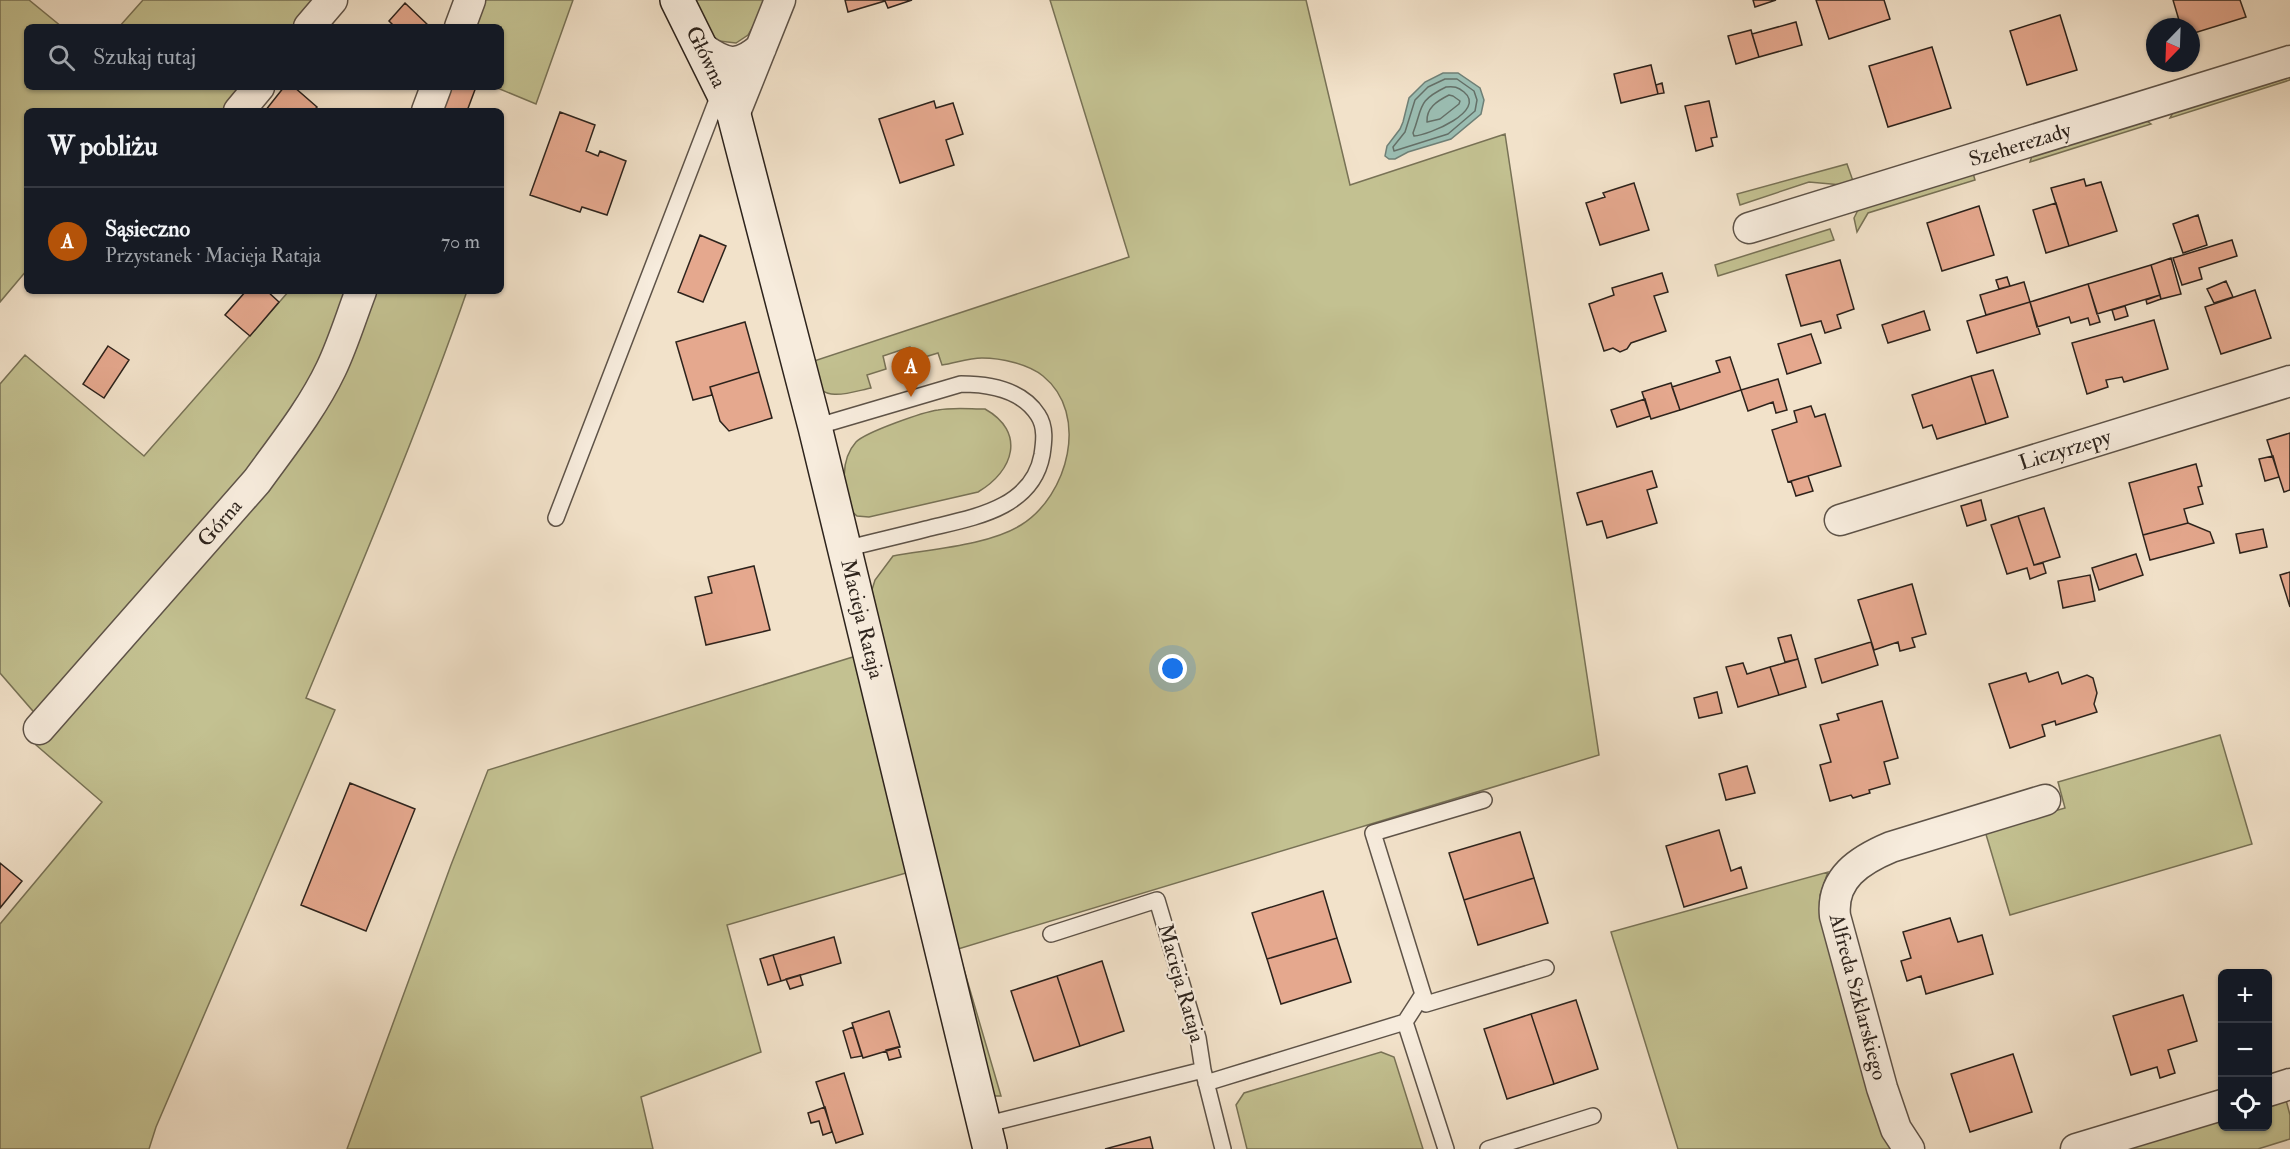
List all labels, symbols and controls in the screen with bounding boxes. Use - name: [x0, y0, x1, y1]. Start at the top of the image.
- north arrow: [2146, 18, 2200, 72]
- street label: Główna: [680, 22, 733, 93]
- search box: [24, 24, 504, 90]
- icon: search: [45, 41, 78, 74]
- text: Szukaj tutaj: [93, 43, 196, 71]
- street label: Szeherezady: [1966, 116, 2075, 173]
- text: W pobliżu: [48, 131, 158, 163]
- text: Sąsieczno: [105, 215, 190, 243]
- text: A: [61, 229, 74, 254]
- text: 70 m: [441, 229, 480, 254]
- text: Przystanek · Macieja Rataja: [105, 243, 321, 268]
- pin: A: [892, 348, 930, 397]
- street label: Liczyrzepy: [2016, 423, 2115, 477]
- street label: Górna: [192, 493, 248, 553]
- street label: Macieja Rataja: [834, 556, 890, 682]
- your location: [1158, 654, 1187, 683]
- street label: Alfreda Szklarskiego: [1823, 910, 1893, 1083]
- street label: Macieja Rataja: [1151, 921, 1211, 1046]
- map controls: [2218, 969, 2272, 1131]
- button: +: [2218, 969, 2272, 1023]
- button: −: [2218, 1023, 2272, 1077]
- button: locate: [2218, 1077, 2272, 1131]

